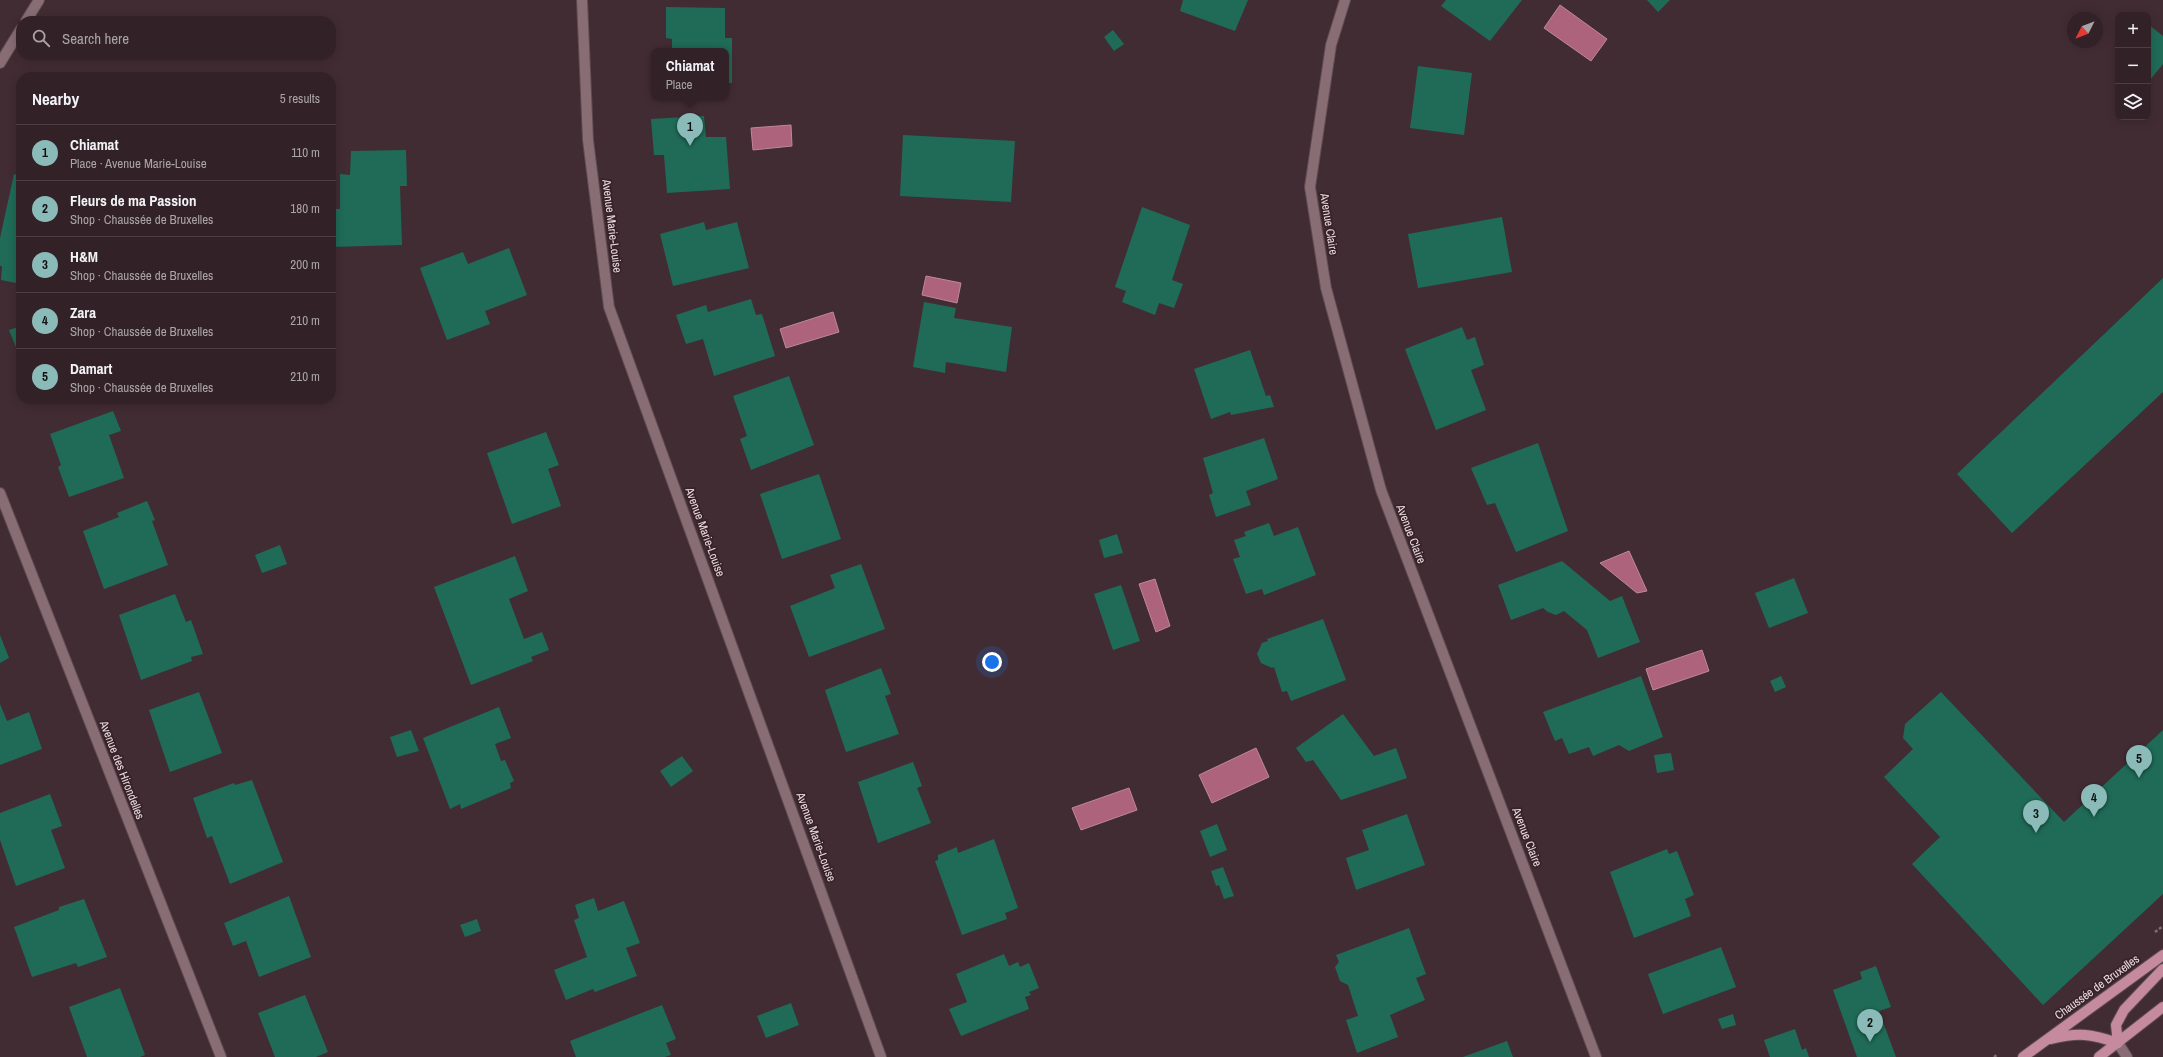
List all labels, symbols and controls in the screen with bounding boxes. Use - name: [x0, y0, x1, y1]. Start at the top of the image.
- north arrow: [2067, 12, 2103, 48]
- map controls: [2115, 12, 2151, 120]
- button: +: [2115, 12, 2151, 48]
- search box: [16, 16, 336, 60]
- icon: search: [30, 27, 52, 49]
- text: Search here: [62, 28, 129, 49]
- popup: [651, 48, 729, 100]
- button: −: [2115, 48, 2151, 84]
- text: Chiamat: [666, 55, 714, 76]
- text: Place: [666, 76, 692, 93]
- button: layers: [2115, 84, 2151, 120]
- text: Nearby: [32, 87, 79, 110]
- text: 5 results: [280, 90, 320, 107]
- pin: 1: [677, 113, 703, 146]
- text: Chiamat: [70, 134, 119, 155]
- text: 1: [42, 144, 48, 161]
- text: 110 m: [291, 144, 320, 161]
- text: Place · Avenue Marie-Louise: [70, 155, 207, 172]
- street label: Avenue Marie-Louise: [598, 177, 626, 274]
- text: Fleurs de ma Passion: [70, 190, 196, 211]
- street label: Avenue Claire: [1316, 191, 1342, 256]
- text: 2: [42, 200, 48, 217]
- text: 180 m: [290, 200, 320, 217]
- text: Shop · Chaussée de Bruxelles: [70, 211, 213, 228]
- text: H&M: [70, 246, 98, 267]
- text: 3: [42, 256, 48, 273]
- text: 200 m: [290, 256, 320, 273]
- text: Shop · Chaussée de Bruxelles: [70, 267, 213, 284]
- text: Zara: [70, 302, 96, 323]
- text: 4: [42, 312, 48, 329]
- text: 210 m: [290, 312, 320, 329]
- text: Shop · Chaussée de Bruxelles: [70, 323, 213, 340]
- text: Damart: [70, 358, 112, 379]
- text: 5: [42, 368, 48, 385]
- text: 210 m: [290, 368, 320, 385]
- text: Shop · Chaussée de Bruxelles: [70, 379, 213, 396]
- street label: Avenue Marie-Louise: [681, 484, 729, 579]
- street label: Avenue Claire: [1392, 501, 1430, 566]
- your location: [982, 652, 1002, 672]
- street label: Avenue des Hirondelles: [95, 718, 148, 822]
- pin: 5: [2126, 745, 2152, 778]
- pin: 4: [2081, 784, 2107, 817]
- street label: Avenue Marie-Louise: [792, 789, 840, 884]
- pin: 3: [2023, 800, 2049, 833]
- street label: Avenue Claire: [1508, 804, 1546, 869]
- street label: Chaussée de Bruxelles: [2051, 951, 2143, 1023]
- pin: 2: [1857, 1009, 1883, 1042]

